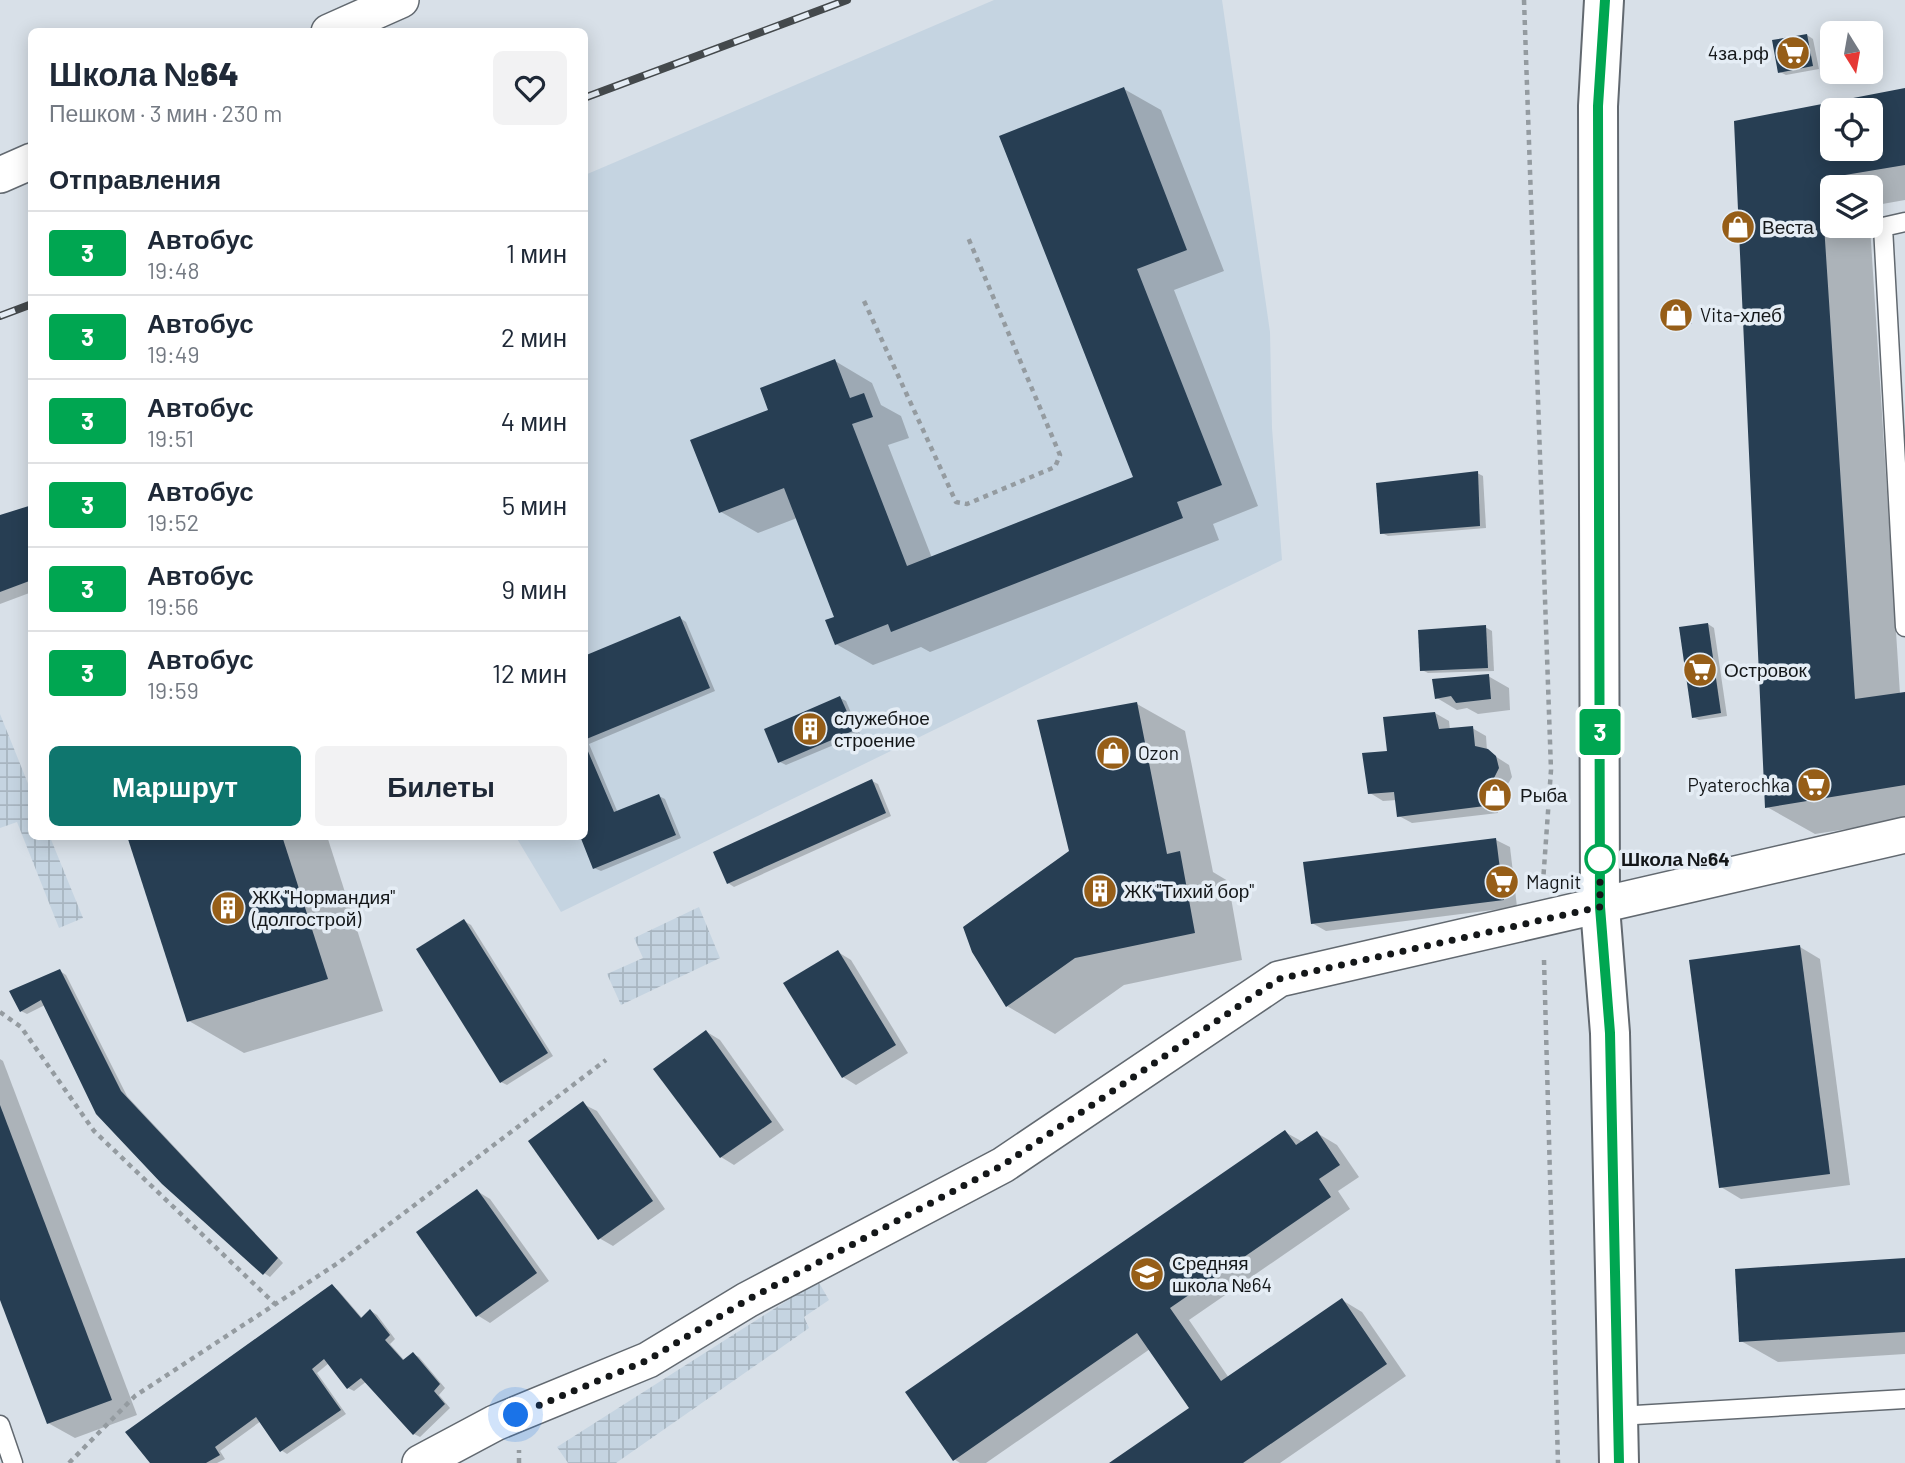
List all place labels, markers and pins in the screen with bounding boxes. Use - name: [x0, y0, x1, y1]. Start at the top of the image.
- supermarket icon: 4за.рф: [1774, 34, 1812, 72]
- place label: 4за.рф: [1708, 41, 1769, 64]
- shop icon: Веста: [1719, 208, 1757, 246]
- place label: Веста: [1762, 215, 1814, 238]
- shop icon: Vita-хлеб: [1657, 296, 1695, 334]
- place label: Vita-хлеб: [1700, 303, 1782, 326]
- supermarket icon: Островок: [1681, 651, 1719, 689]
- place label: Островок: [1724, 658, 1808, 681]
- place label: служебное строение: [834, 706, 930, 751]
- building icon: служебное строение: [791, 710, 829, 748]
- shop icon: Ozon: [1094, 734, 1132, 772]
- place label: Ozon: [1138, 741, 1179, 764]
- supermarket icon: Pyaterochka: [1795, 766, 1833, 804]
- place label: Pyaterochka: [1687, 773, 1790, 796]
- shop icon: Рыба: [1476, 776, 1514, 814]
- place label: Рыба: [1520, 783, 1568, 806]
- marker: Школа №64: [1585, 844, 1615, 874]
- place label: Школа №64: [1621, 847, 1730, 870]
- supermarket icon: Magnit: [1483, 863, 1521, 901]
- place label: Magnit: [1526, 870, 1581, 893]
- building icon: ЖК "Тихий бор": [1081, 872, 1119, 910]
- place label: ЖК "Тихий бор": [1124, 879, 1254, 902]
- place label: ЖК "Нормандия" (долгострой): [251, 885, 395, 930]
- building icon: ЖК "Нормандия" (долгострой): [209, 889, 247, 927]
- place label: Средняя школа №64: [1172, 1251, 1272, 1296]
- school or university icon: Средняя школа №64: [1128, 1255, 1166, 1293]

